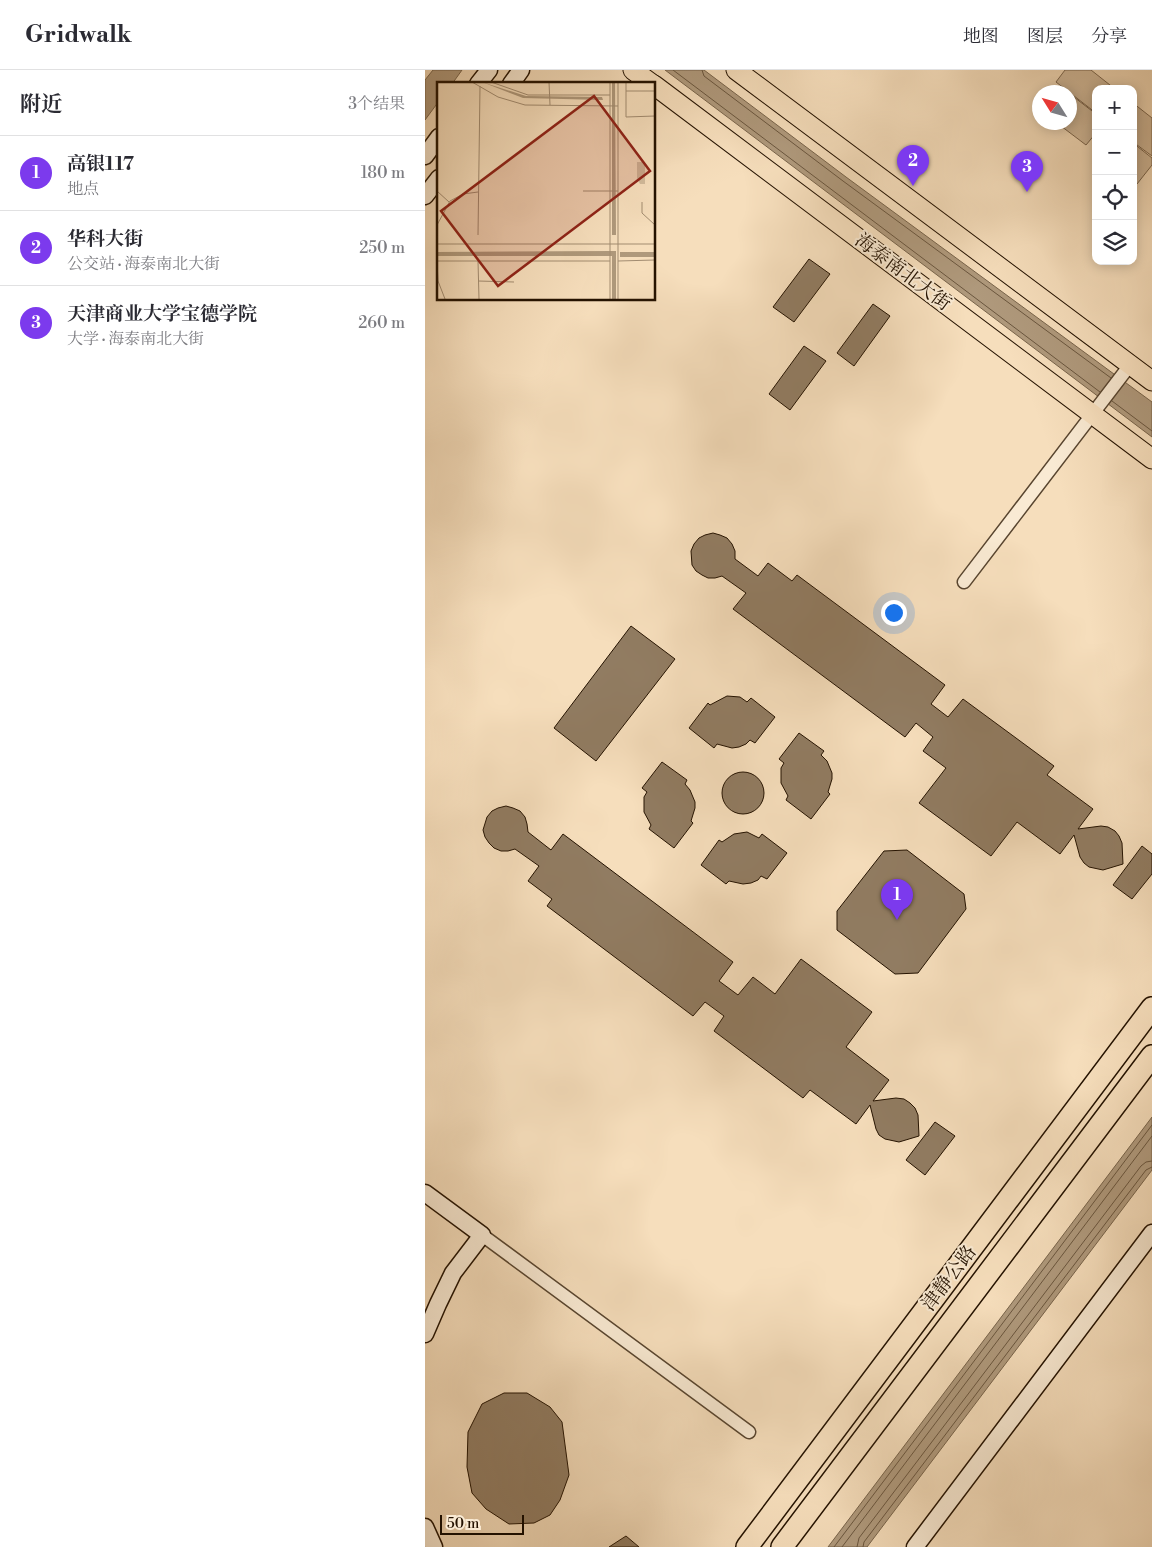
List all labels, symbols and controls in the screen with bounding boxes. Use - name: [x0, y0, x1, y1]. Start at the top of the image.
- text: Gridwalk: [25, 20, 132, 50]
- text: 地图: [963, 25, 999, 48]
- text: 图层: [1027, 25, 1063, 48]
- text: 分享: [1091, 25, 1127, 48]
- inset map: [437, 82, 655, 300]
- north arrow: [1032, 85, 1077, 130]
- map controls: [1092, 85, 1137, 265]
- button: +: [1092, 85, 1137, 130]
- text: 附近: [20, 92, 62, 118]
- text: 3个结果: [348, 94, 405, 114]
- button: −: [1092, 130, 1137, 175]
- pin: 2: [897, 145, 929, 186]
- pin: 3: [1011, 151, 1043, 192]
- text: 高银117: [67, 152, 134, 176]
- text: 1: [32, 163, 40, 183]
- text: 180 m: [361, 163, 405, 183]
- button: locate: [1092, 175, 1137, 220]
- text: 地点: [67, 179, 99, 199]
- button: layers: [1092, 220, 1137, 265]
- text: 华科大街: [67, 227, 143, 251]
- street label: 海泰南北大街: [850, 228, 956, 316]
- text: 2: [31, 238, 41, 258]
- text: 250 m: [359, 238, 405, 258]
- text: 公交站 · 海泰南北大街: [67, 254, 220, 274]
- text: 天津商业大学宝德学院: [67, 302, 257, 326]
- text: 3: [31, 313, 41, 333]
- text: 260 m: [358, 313, 405, 333]
- text: 大学 · 海泰南北大街: [67, 329, 204, 349]
- your location: [881, 600, 907, 626]
- pin: 1: [881, 879, 913, 920]
- street label: 津静公路: [917, 1240, 981, 1316]
- scale bar: [440, 1512, 524, 1535]
- text: 50 m: [447, 1515, 479, 1533]

